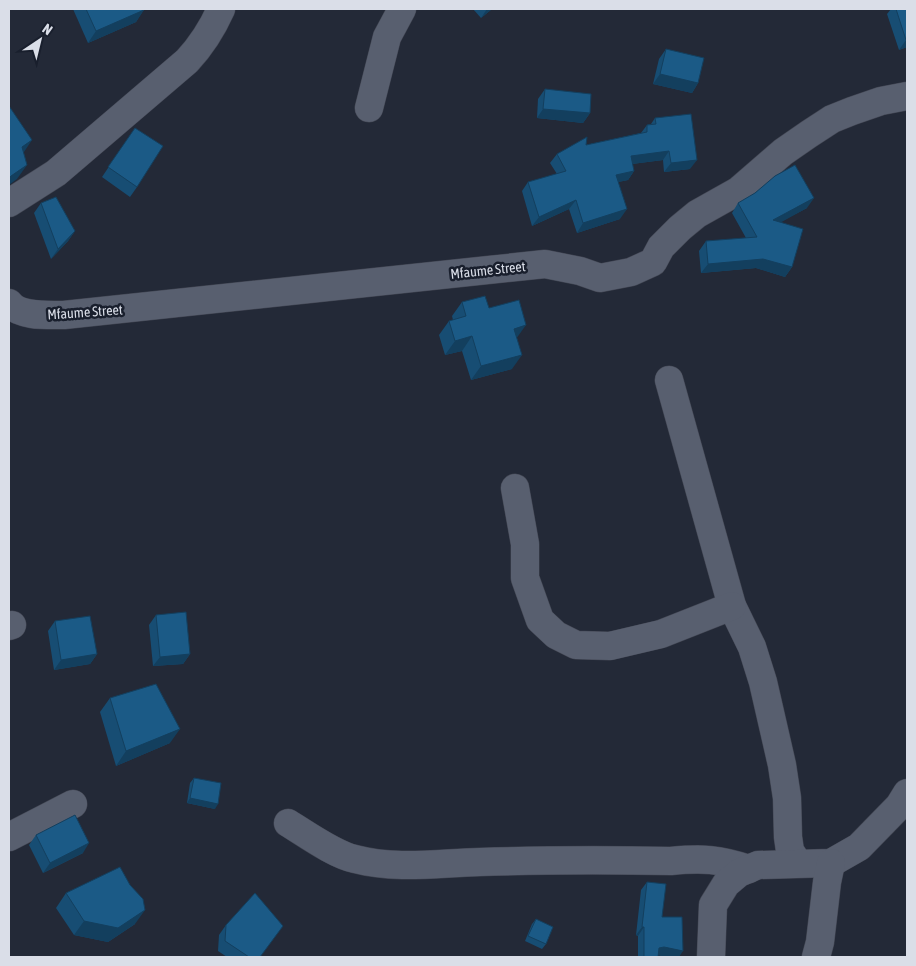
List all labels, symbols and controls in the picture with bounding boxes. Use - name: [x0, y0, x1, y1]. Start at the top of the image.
- north arrow: [15, 15, 65, 65]
- text: N: [39, 20, 55, 38]
- street label: Mfaume Street: [450, 258, 526, 282]
- street label: Mfaume Street: [47, 301, 123, 323]

